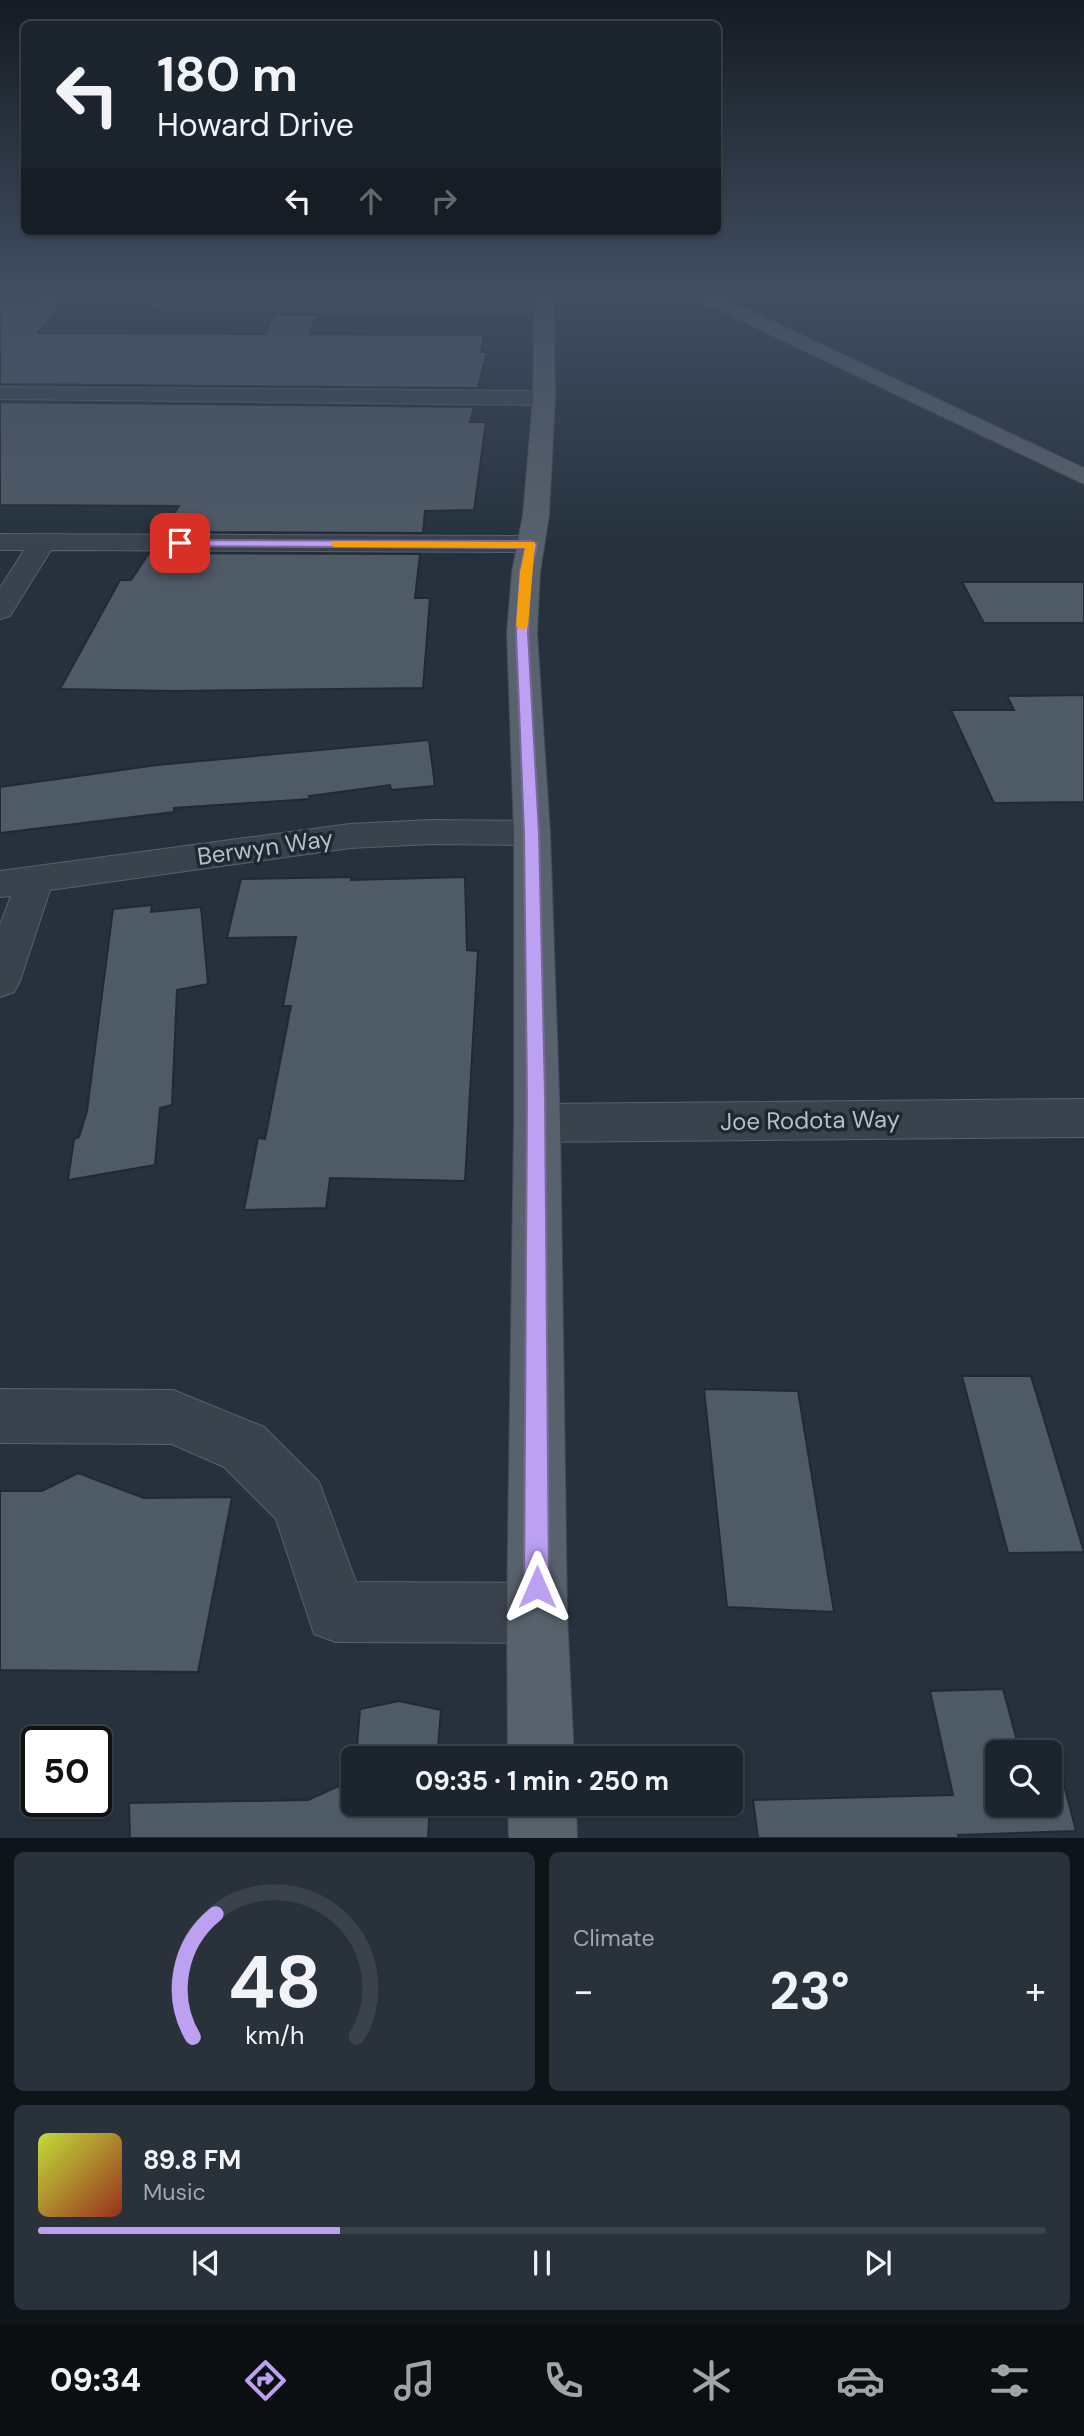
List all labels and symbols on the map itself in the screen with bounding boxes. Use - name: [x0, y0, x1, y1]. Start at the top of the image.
- pin: [150, 513, 210, 573]
- street label: Berwyn Way: [195, 822, 335, 872]
- street label: Joe Rodota Way: [720, 1103, 900, 1137]
- position arrow: [500, 1550, 574, 1624]
- speed limit sign: 50: [21, 1726, 112, 1817]

